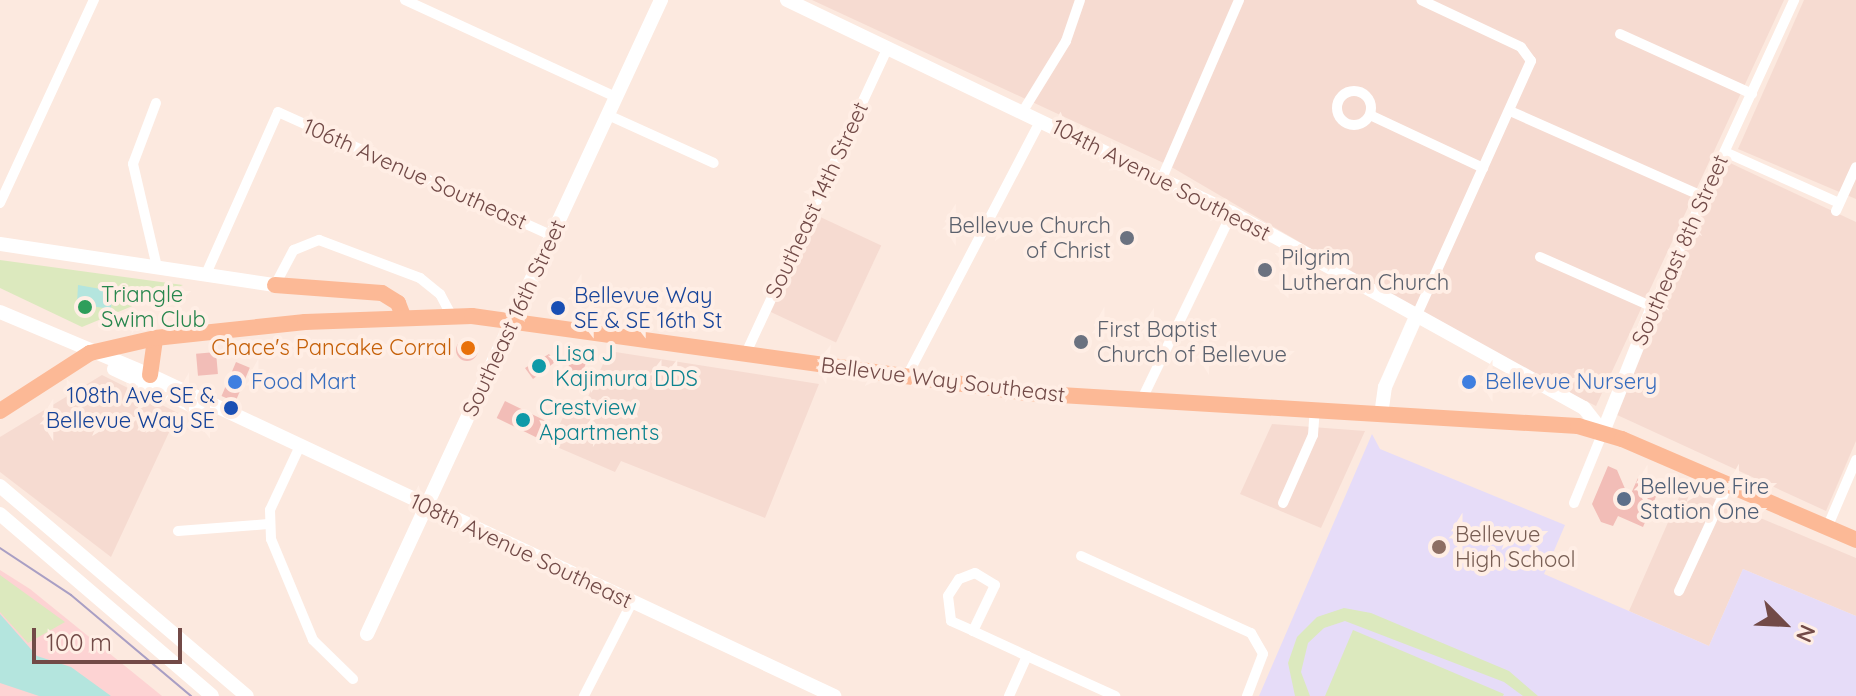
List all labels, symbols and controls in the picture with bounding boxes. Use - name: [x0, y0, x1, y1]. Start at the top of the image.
- street label: Southeast 14th Street: [760, 98, 874, 302]
- street label: 106th Avenue Southeast: [299, 113, 531, 235]
- street label: 104th Avenue Southeast: [1047, 113, 1275, 247]
- street label: Southeast 8th Street: [1626, 151, 1734, 349]
- place label: Bellevue Church of Christ: [948, 212, 1111, 264]
- street label: Southeast 16th Street: [457, 216, 571, 420]
- marker: Bellevue Church of Christ: [1118, 229, 1136, 247]
- place label: Pilgrim Lutheran Church: [1281, 244, 1449, 296]
- marker: Pilgrim Lutheran Church: [1256, 261, 1274, 279]
- place label: Triangle Swim Club: [101, 281, 206, 332]
- place label: Bellevue Way SE & SE 16th St: [574, 282, 722, 334]
- marker: Triangle Swim Club: [76, 298, 94, 316]
- marker: Bellevue Way SE & SE 16th St: [549, 299, 567, 317]
- place label: First Baptist Church of Bellevue: [1097, 316, 1287, 368]
- marker: First Baptist Church of Bellevue: [1072, 333, 1090, 351]
- place label: Chace's Pancake Corral: [211, 335, 452, 361]
- marker: Chace's Pancake Corral: [459, 339, 477, 357]
- place label: Lisa J Kajimura DDS: [555, 340, 698, 392]
- street label: Bellevue Way Southeast: [819, 352, 1067, 408]
- marker: Lisa J Kajimura DDS: [530, 357, 548, 375]
- place label: Food Mart: [251, 369, 356, 395]
- place label: Bellevue Nursery: [1485, 369, 1657, 395]
- marker: Food Mart: [226, 373, 244, 391]
- marker: Bellevue Nursery: [1460, 373, 1478, 391]
- place label: 108th Ave SE & Bellevue Way SE: [46, 382, 215, 434]
- place label: Crestview Apartments: [539, 394, 659, 446]
- marker: 108th Ave SE & Bellevue Way SE: [222, 399, 240, 417]
- marker: Crestview Apartments: [514, 411, 532, 429]
- place label: Bellevue Fire Station One: [1640, 473, 1769, 524]
- street label: 108th Avenue Southeast: [406, 488, 636, 614]
- marker: Bellevue Fire Station One: [1615, 490, 1633, 508]
- place label: Bellevue High School: [1455, 521, 1576, 572]
- marker: Bellevue High School: [1430, 538, 1448, 556]
- north arrow: [1744, 584, 1824, 664]
- scale bar: [36, 612, 186, 662]
- text: N: [1790, 621, 1822, 647]
- text: 100 m: [46, 627, 112, 657]

